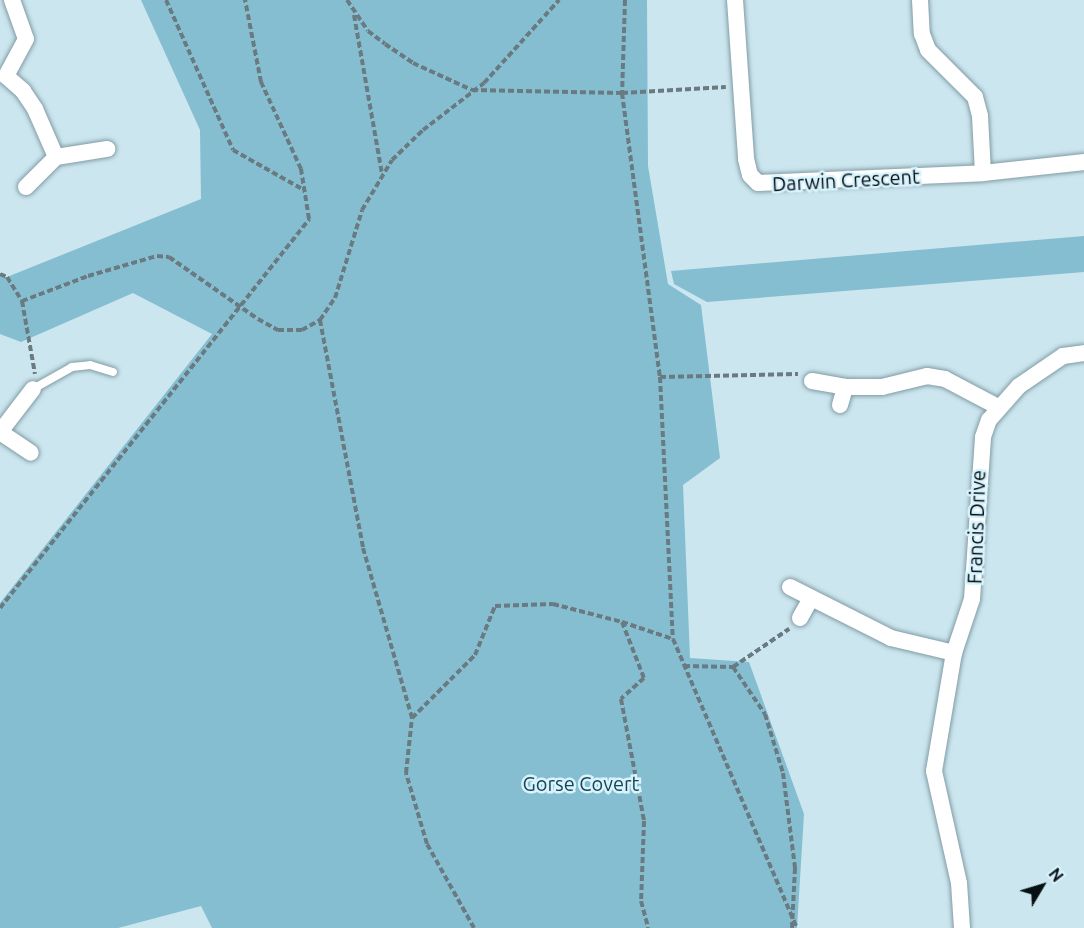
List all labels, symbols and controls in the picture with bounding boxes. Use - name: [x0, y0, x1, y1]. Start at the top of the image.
- street label: Darwin Crescent: [772, 164, 920, 196]
- street label: Francis Drive: [962, 470, 990, 584]
- park label: Gorse Covert: [523, 771, 639, 795]
- north arrow: [1012, 856, 1072, 916]
- text: N: [1045, 865, 1067, 885]

